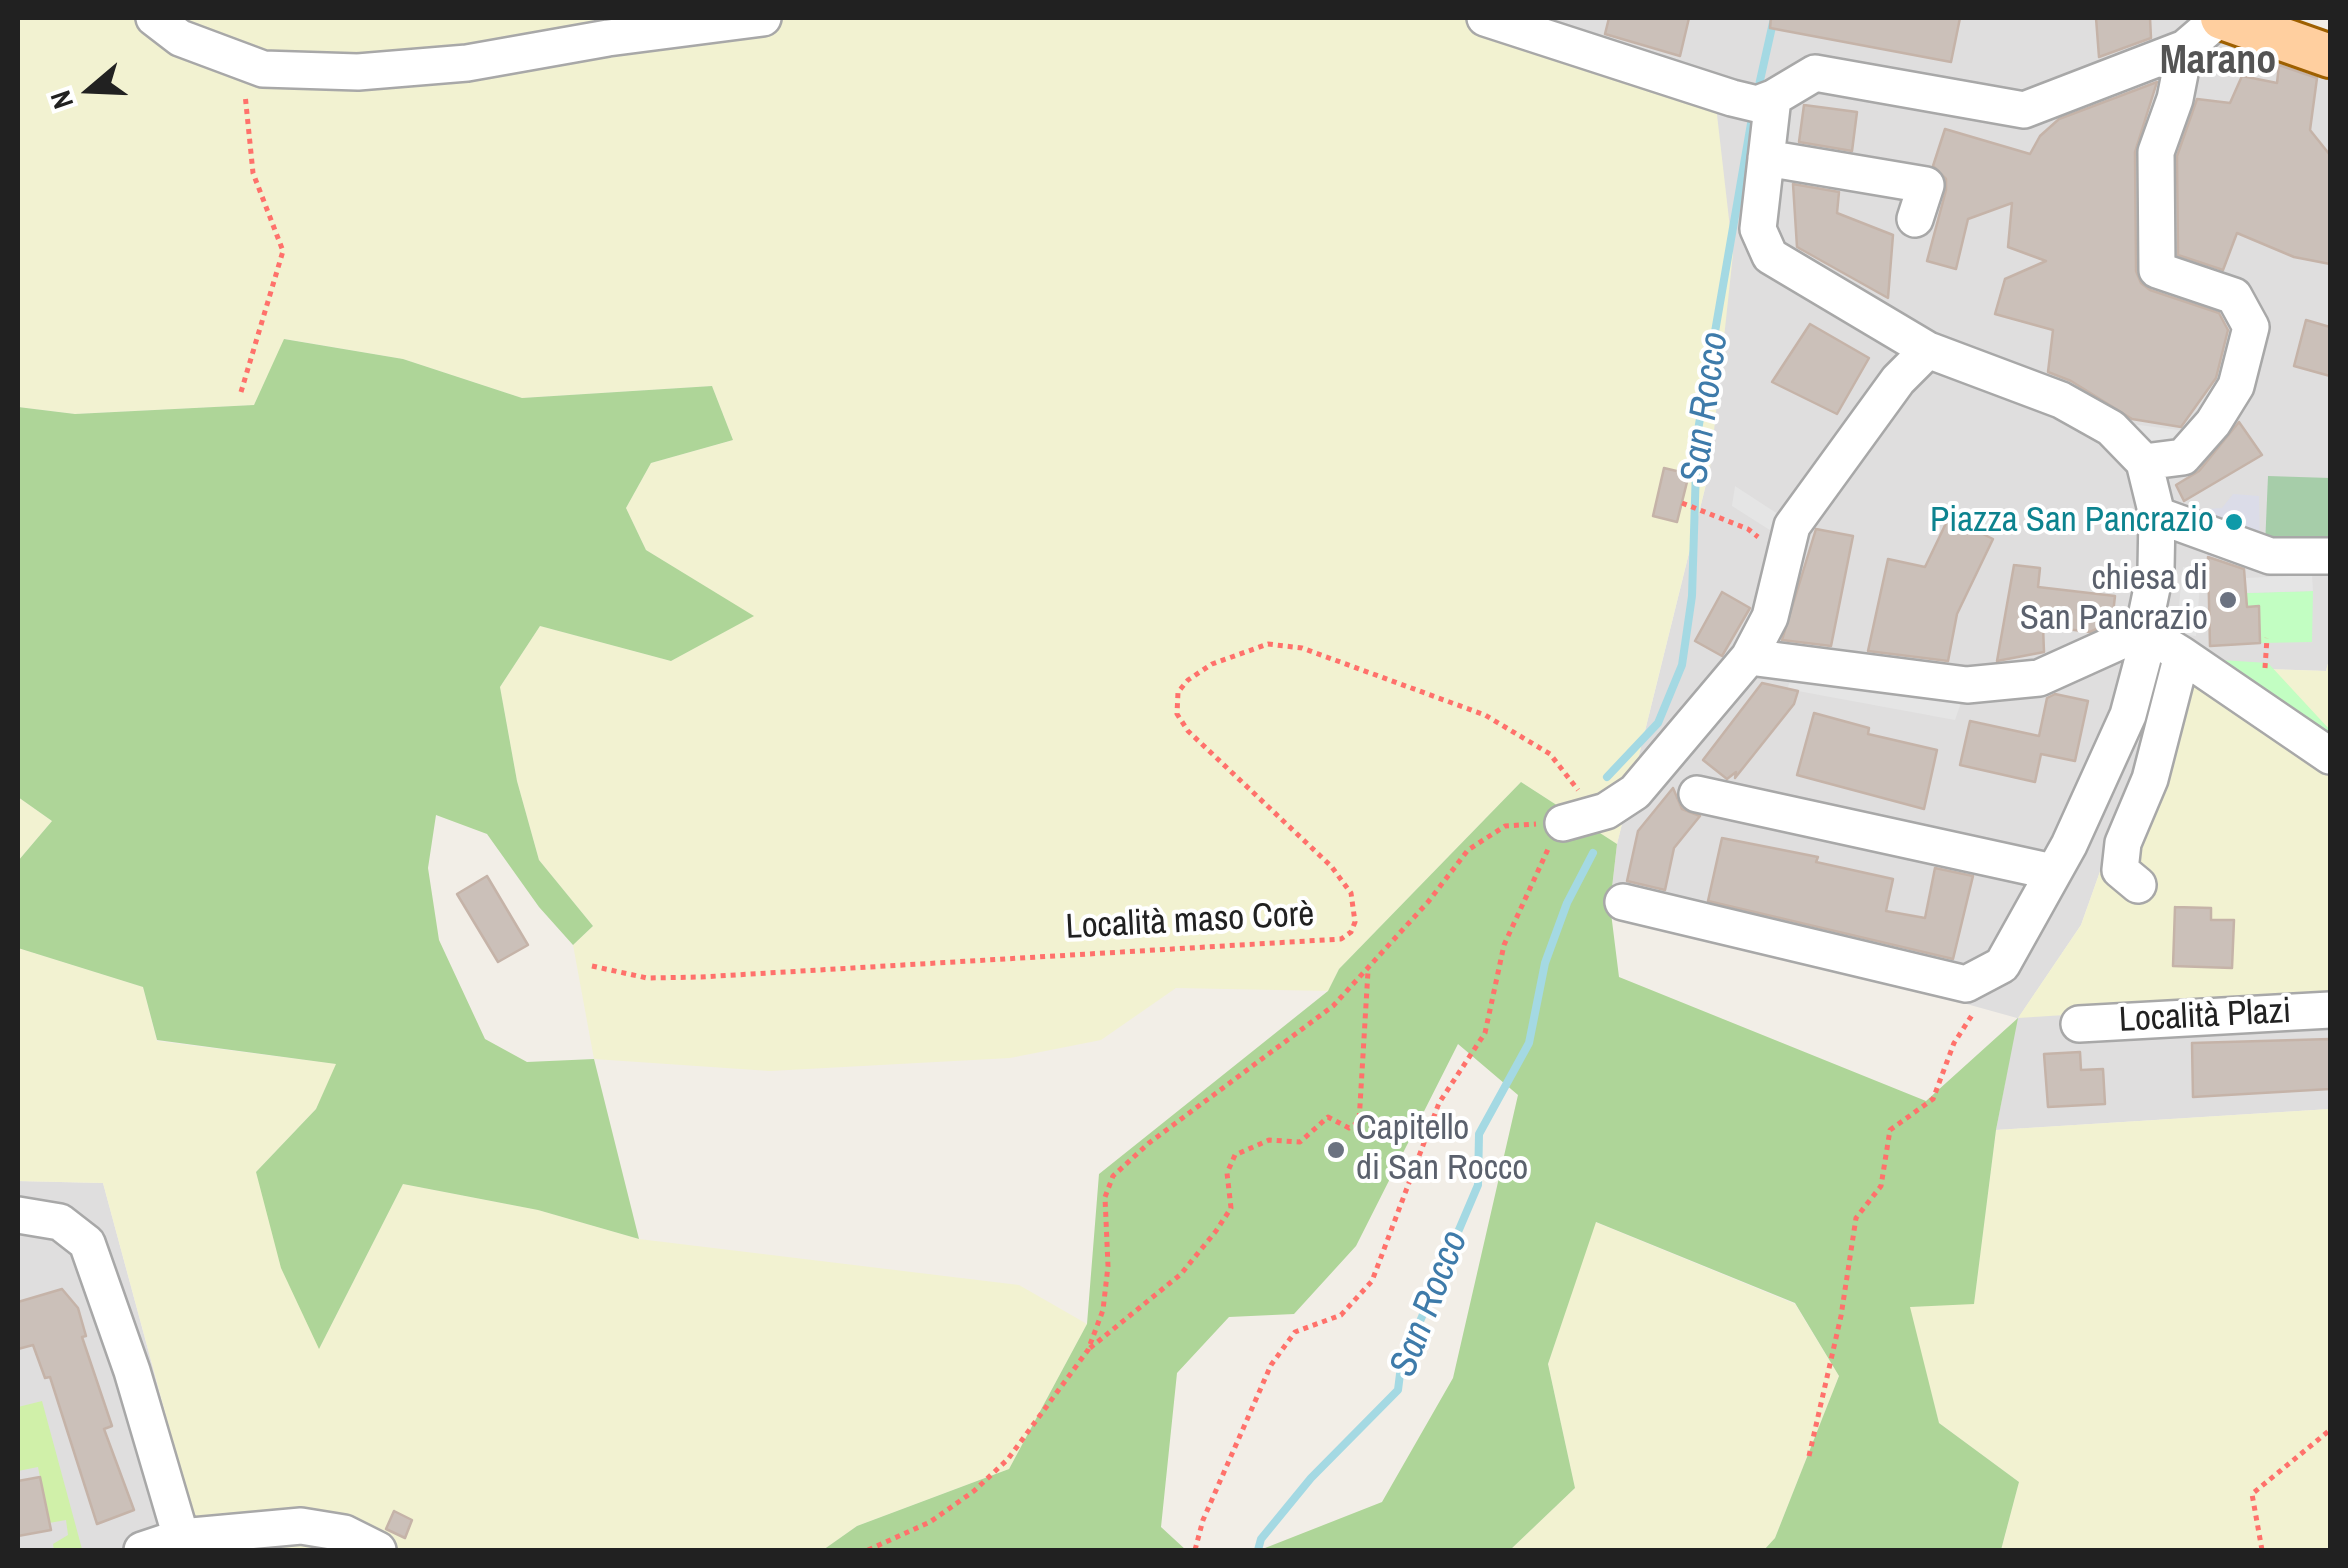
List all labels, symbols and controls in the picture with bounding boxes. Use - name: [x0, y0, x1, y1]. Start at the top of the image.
- district label: Marano: [2160, 38, 2276, 86]
- north arrow: [40, 40, 140, 140]
- text: N: [41, 86, 82, 114]
- water label: San Rocco: [1673, 329, 1739, 487]
- place label: Piazza San Pancrazio: [1930, 501, 2214, 543]
- marker: Piazza San Pancrazio: [2223, 511, 2245, 533]
- place label: chiesa di San Pancrazio: [2020, 559, 2208, 641]
- marker: chiesa di San Pancrazio: [2217, 589, 2239, 611]
- street label: Località maso Corè: [1065, 895, 1315, 949]
- street label: Località Plazi: [2118, 992, 2292, 1042]
- place label: Capitello di San Rocco: [1356, 1109, 1528, 1191]
- marker: Capitello di San Rocco: [1325, 1139, 1347, 1161]
- water label: San Rocco: [1381, 1225, 1479, 1383]

